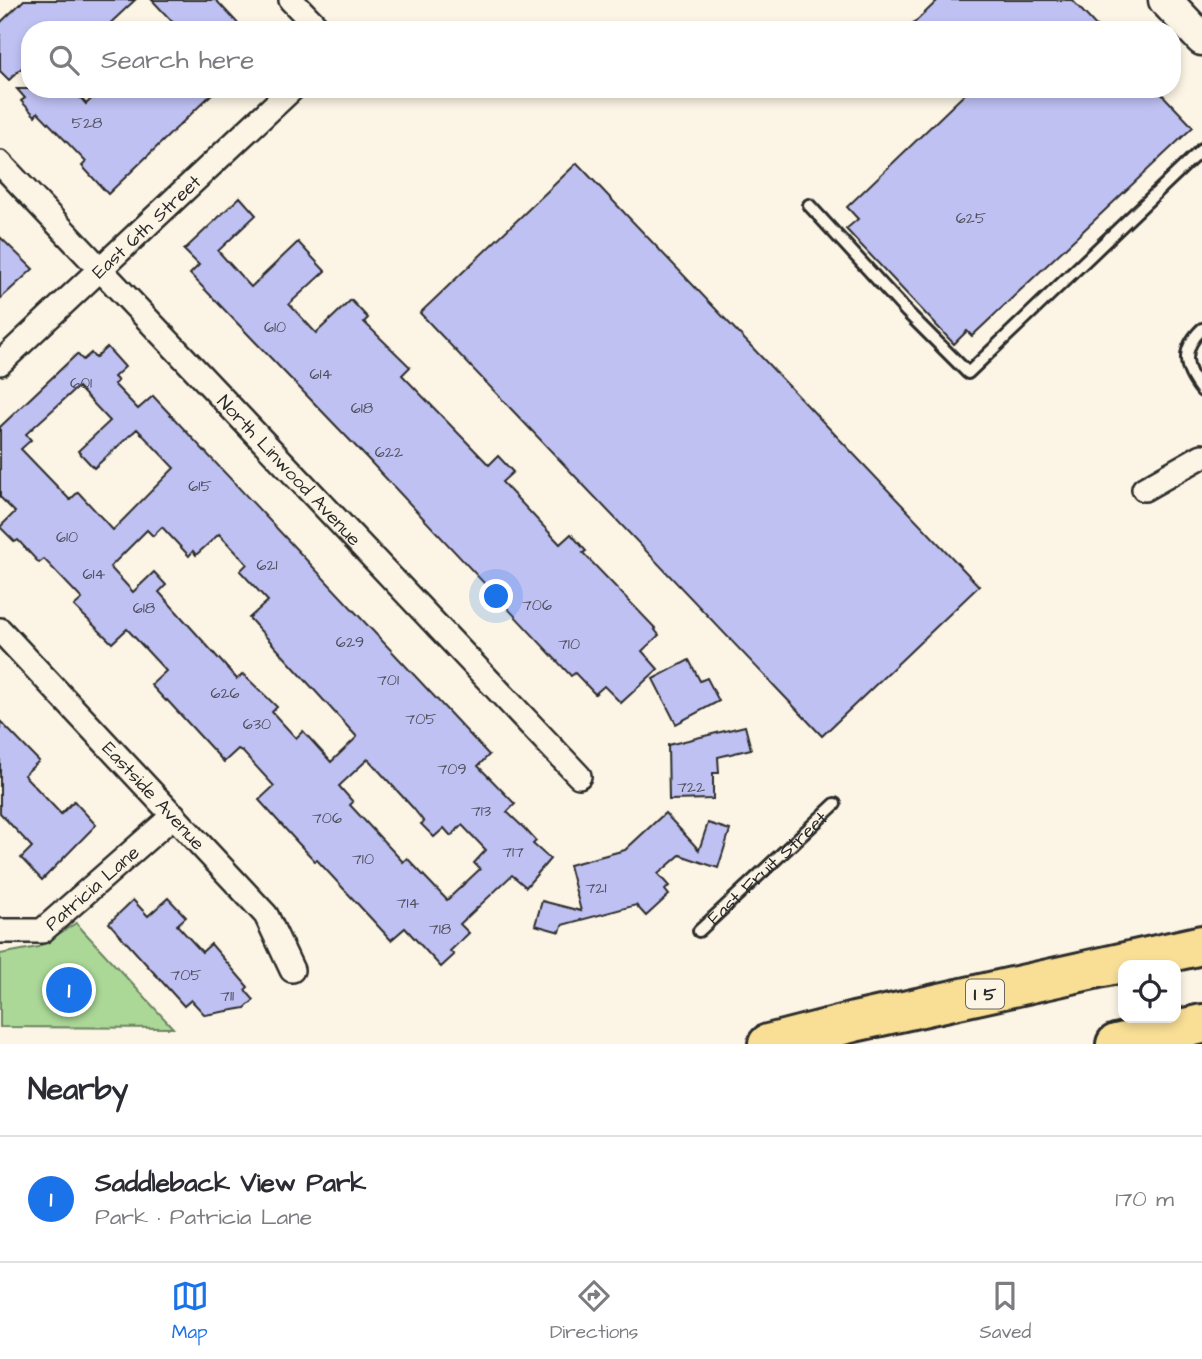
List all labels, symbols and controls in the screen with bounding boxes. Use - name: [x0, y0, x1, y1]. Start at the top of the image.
- search box: [21, 21, 1181, 98]
- icon: search: [45, 41, 83, 79]
- text: Search here: [101, 42, 254, 78]
- house number: 528: [72, 112, 102, 134]
- street label: East 6th Street: [86, 169, 208, 285]
- house number: 625: [956, 207, 987, 229]
- house number: 610: [264, 316, 286, 338]
- house number: 614: [310, 363, 333, 385]
- house number: 601: [70, 372, 92, 394]
- street label: North Linwood Avenue: [210, 389, 367, 552]
- house number: 618: [351, 397, 373, 419]
- house number: 622: [375, 441, 403, 463]
- house number: 615: [188, 475, 212, 497]
- house number: 610: [56, 526, 78, 548]
- house number: 621: [256, 554, 278, 576]
- house number: 614: [83, 563, 106, 585]
- your location: [479, 579, 513, 613]
- house number: 706: [522, 594, 552, 616]
- house number: 618: [133, 597, 155, 619]
- house number: 629: [336, 631, 364, 653]
- house number: 710: [558, 633, 580, 655]
- house number: 701: [377, 669, 399, 691]
- house number: 626: [210, 682, 240, 704]
- house number: 705: [405, 708, 437, 730]
- house number: 630: [243, 713, 271, 735]
- street label: Eastside Avenue: [95, 736, 211, 857]
- house number: 709: [437, 758, 467, 780]
- house number: 722: [677, 776, 705, 798]
- house number: 713: [471, 800, 491, 822]
- street label: East Fruit Street: [702, 805, 834, 932]
- house number: 706: [312, 807, 342, 829]
- street label: Patricia Lane: [39, 840, 146, 938]
- house number: 717: [502, 841, 524, 863]
- house number: 710: [352, 848, 374, 870]
- house number: 721: [585, 877, 607, 899]
- house number: 714: [397, 892, 420, 914]
- house number: 718: [429, 918, 451, 940]
- map controls: [1118, 960, 1181, 1023]
- button: locate: [1118, 960, 1181, 1023]
- pin: 1: [46, 964, 92, 1016]
- house number: 705: [170, 964, 202, 986]
- road number: I 5: [966, 979, 1004, 1009]
- house number: 711: [220, 985, 234, 1007]
- text: Nearby: [28, 1069, 128, 1111]
- text: Saddleback View Park: [95, 1165, 366, 1201]
- text: 1: [50, 1183, 52, 1215]
- text: 170 m: [1115, 1183, 1174, 1215]
- text: Park · Patricia Lane: [95, 1201, 312, 1233]
- tab: Map: [171, 1277, 209, 1346]
- tab: Directions: [550, 1277, 638, 1346]
- tab: Saved: [980, 1277, 1031, 1346]

